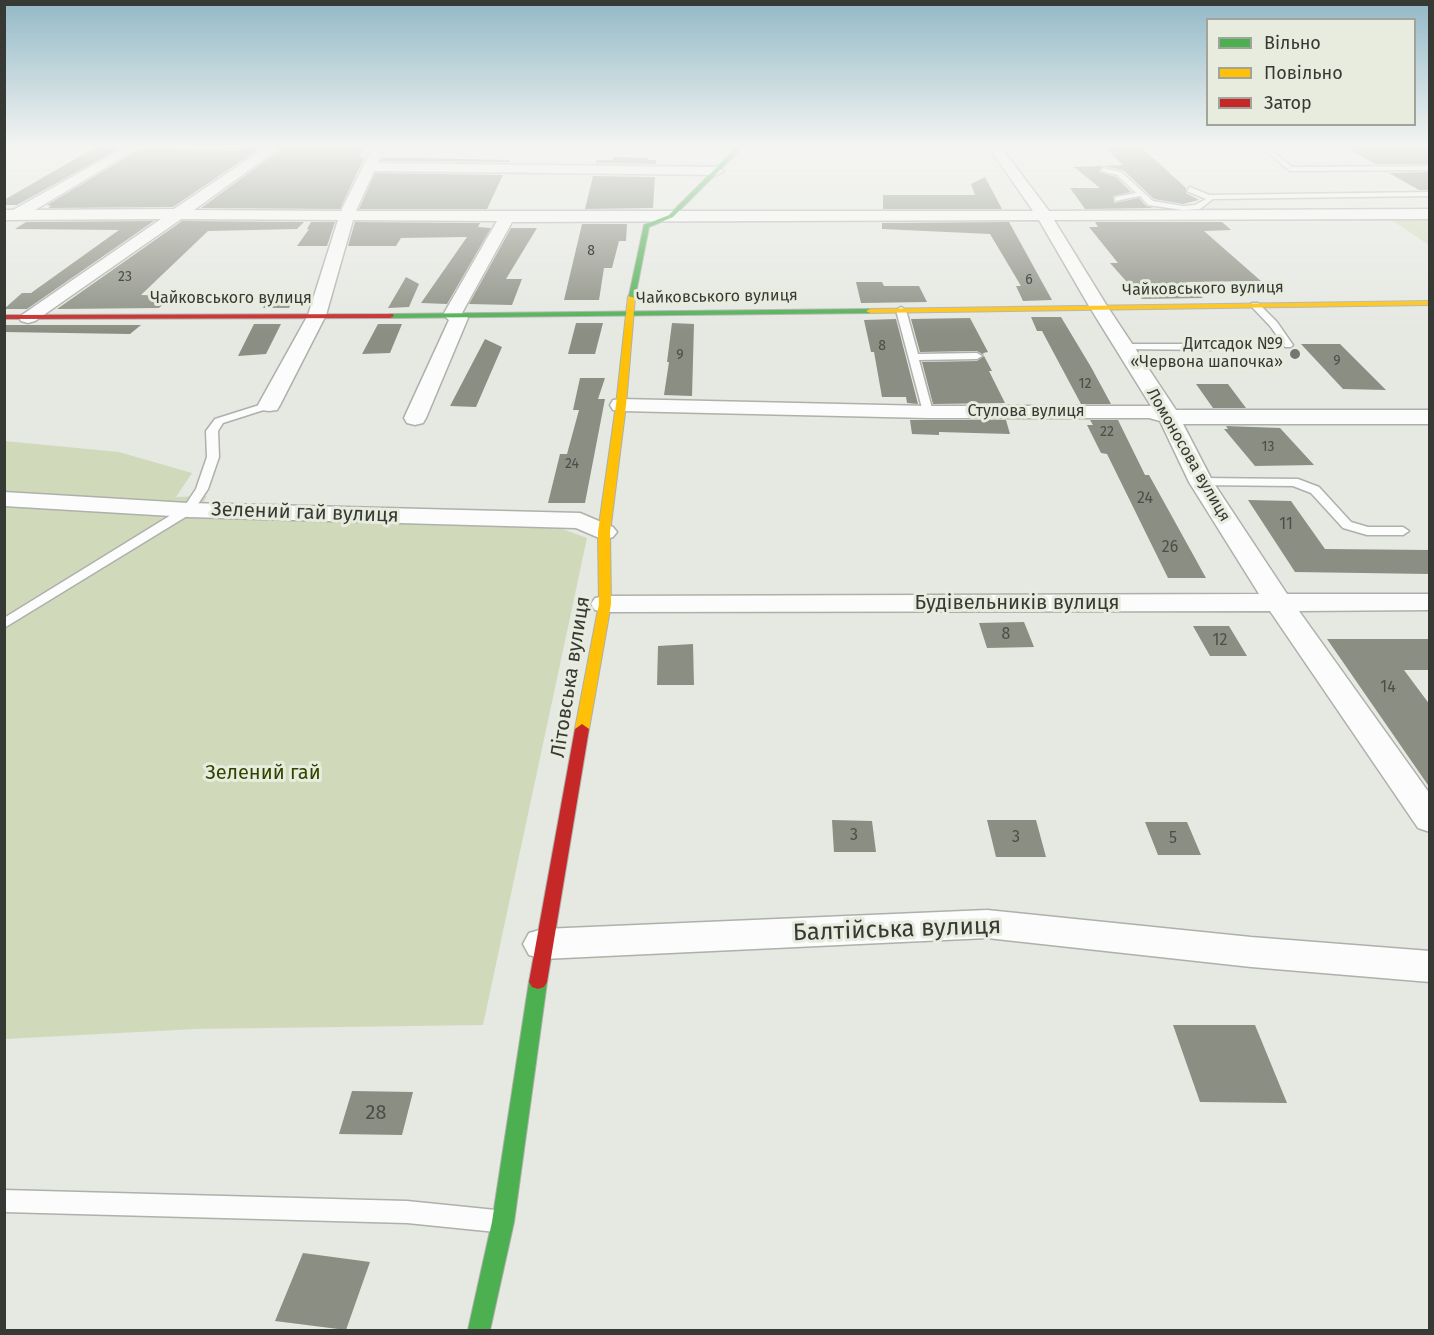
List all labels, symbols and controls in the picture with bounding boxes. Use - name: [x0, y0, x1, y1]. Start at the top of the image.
- legend: [1206, 18, 1416, 126]
- text: Вільно: [1264, 32, 1321, 54]
- text: Повільно: [1264, 62, 1343, 84]
- text: Затор: [1264, 92, 1312, 114]
- house number: 8: [587, 243, 595, 259]
- house number: 23: [118, 269, 132, 285]
- house number: 6: [1025, 272, 1033, 288]
- street label: Чайковського вулиця: [1122, 278, 1284, 300]
- street label: Чайковського вулиця: [636, 286, 798, 308]
- street label: Чайковського вулиця: [150, 289, 312, 309]
- place label: Дитсадок №9 «Червона шапочка»: [1130, 335, 1283, 373]
- house number: 8: [878, 338, 886, 354]
- house number: 9: [676, 347, 684, 363]
- marker: Дитсадок №9 «Червона шапочка»: [1288, 347, 1302, 361]
- house number: 9: [1333, 353, 1341, 369]
- house number: 12: [1079, 376, 1091, 392]
- street label: Ломоносова вулиця: [1142, 385, 1234, 525]
- street label: Стулова вулиця: [968, 402, 1084, 422]
- house number: 22: [1100, 424, 1114, 440]
- house number: 13: [1261, 439, 1275, 455]
- house number: 24: [565, 456, 579, 472]
- house number: 24: [1137, 489, 1153, 509]
- street label: Зелений гай вулиця: [211, 498, 399, 528]
- house number: 11: [1279, 515, 1293, 535]
- house number: 26: [1162, 538, 1178, 558]
- street label: Будівельників вулиця: [915, 591, 1119, 615]
- street label: Літовська вулиця: [546, 595, 596, 759]
- house number: 8: [1002, 625, 1010, 645]
- house number: 12: [1213, 631, 1227, 651]
- house number: 14: [1380, 678, 1396, 698]
- park label: Зелений гай: [205, 761, 321, 785]
- house number: 3: [850, 826, 858, 846]
- house number: 3: [1012, 828, 1020, 848]
- house number: 5: [1169, 829, 1177, 849]
- street label: Балтійська вулиця: [792, 912, 1002, 948]
- house number: 28: [366, 1101, 386, 1125]

